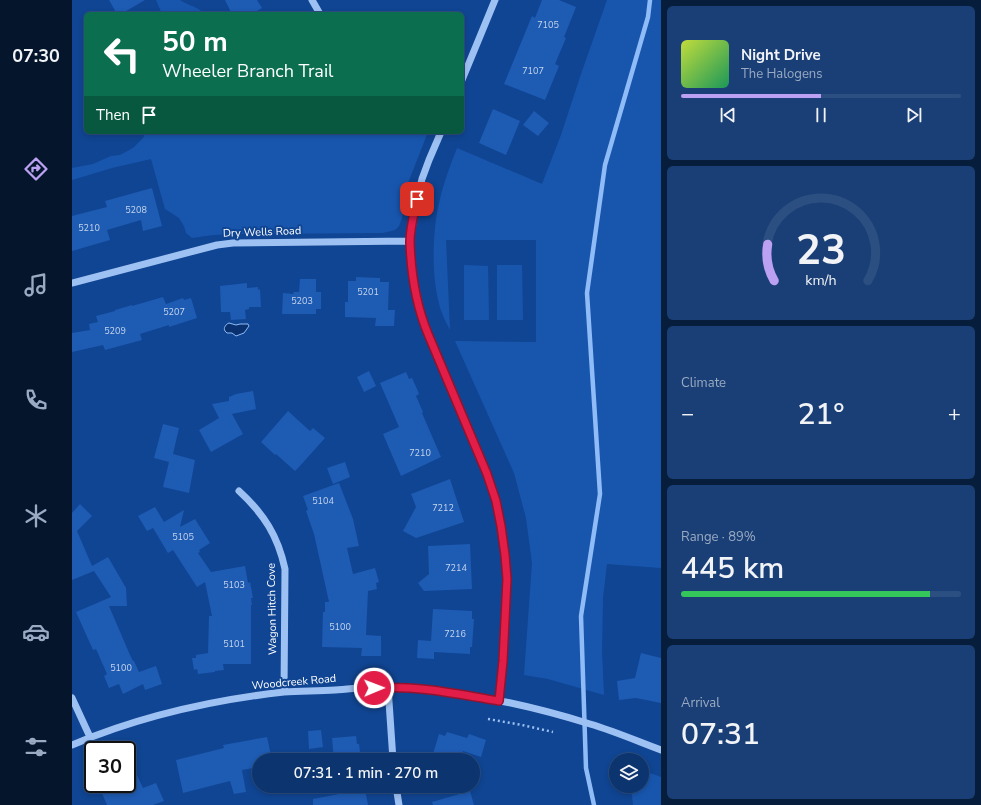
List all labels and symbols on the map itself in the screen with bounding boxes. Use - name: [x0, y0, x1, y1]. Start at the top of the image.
- house number: 7105: [537, 19, 559, 31]
- house number: 7107: [522, 65, 544, 77]
- pin: [400, 182, 434, 216]
- house number: 5208: [125, 204, 147, 216]
- house number: 5210: [78, 222, 100, 234]
- street label: Dry Wells Road: [223, 223, 301, 241]
- house number: 5201: [357, 286, 379, 298]
- house number: 5203: [291, 295, 313, 307]
- house number: 5207: [163, 306, 185, 318]
- house number: 5209: [104, 325, 126, 337]
- house number: 7210: [409, 447, 431, 459]
- house number: 5104: [312, 495, 334, 507]
- house number: 7212: [432, 502, 454, 514]
- house number: 5105: [172, 531, 194, 543]
- house number: 7214: [445, 562, 467, 574]
- street label: Wagon Hitch Cove: [264, 563, 280, 655]
- house number: 5103: [223, 579, 245, 591]
- house number: 5100: [329, 621, 351, 633]
- house number: 7216: [444, 628, 466, 640]
- house number: 5101: [223, 638, 245, 650]
- house number: 5100: [110, 662, 132, 674]
- position arrow: [353, 667, 395, 709]
- street label: Woodcreek Road: [251, 671, 337, 693]
- speed limit sign: 30: [84, 741, 136, 793]

